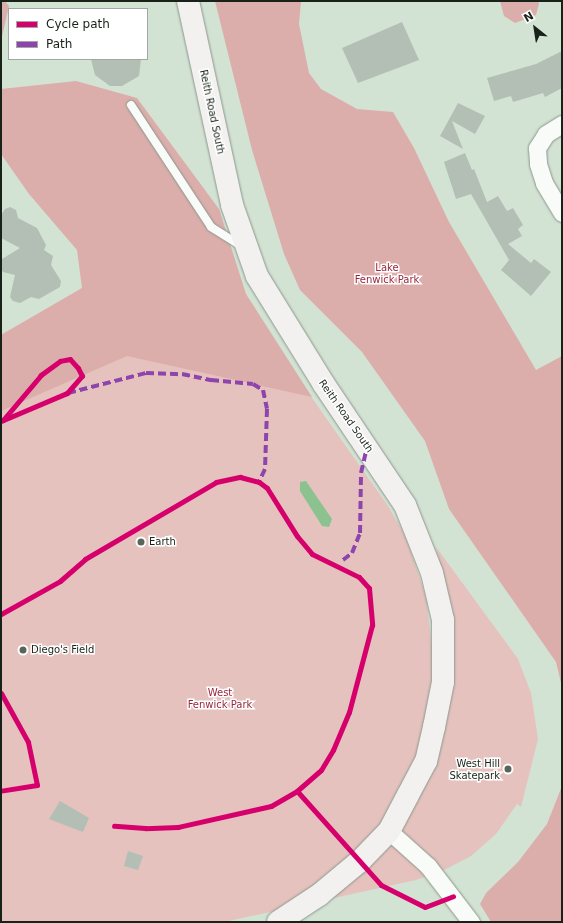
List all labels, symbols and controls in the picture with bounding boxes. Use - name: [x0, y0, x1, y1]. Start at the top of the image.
- legend: [8, 8, 148, 60]
- north arrow: [515, 8, 555, 48]
- text: N: [522, 9, 536, 25]
- text: Cycle path: [46, 17, 110, 31]
- text: Path: [46, 37, 72, 51]
- street label: Reith Road South: [197, 69, 227, 155]
- park label: Lake Fenwick Park: [355, 261, 419, 284]
- street label: Reith Road South: [316, 377, 376, 455]
- place label: Earth: [149, 536, 176, 548]
- marker: Earth: [136, 537, 146, 547]
- place label: Diego's Field: [31, 644, 94, 656]
- marker: Diego's Field: [18, 645, 28, 655]
- park label: West Fenwick Park: [188, 686, 252, 710]
- place label: West Hill Skatepark: [449, 757, 500, 780]
- marker: West Hill Skatepark: [503, 764, 513, 774]

